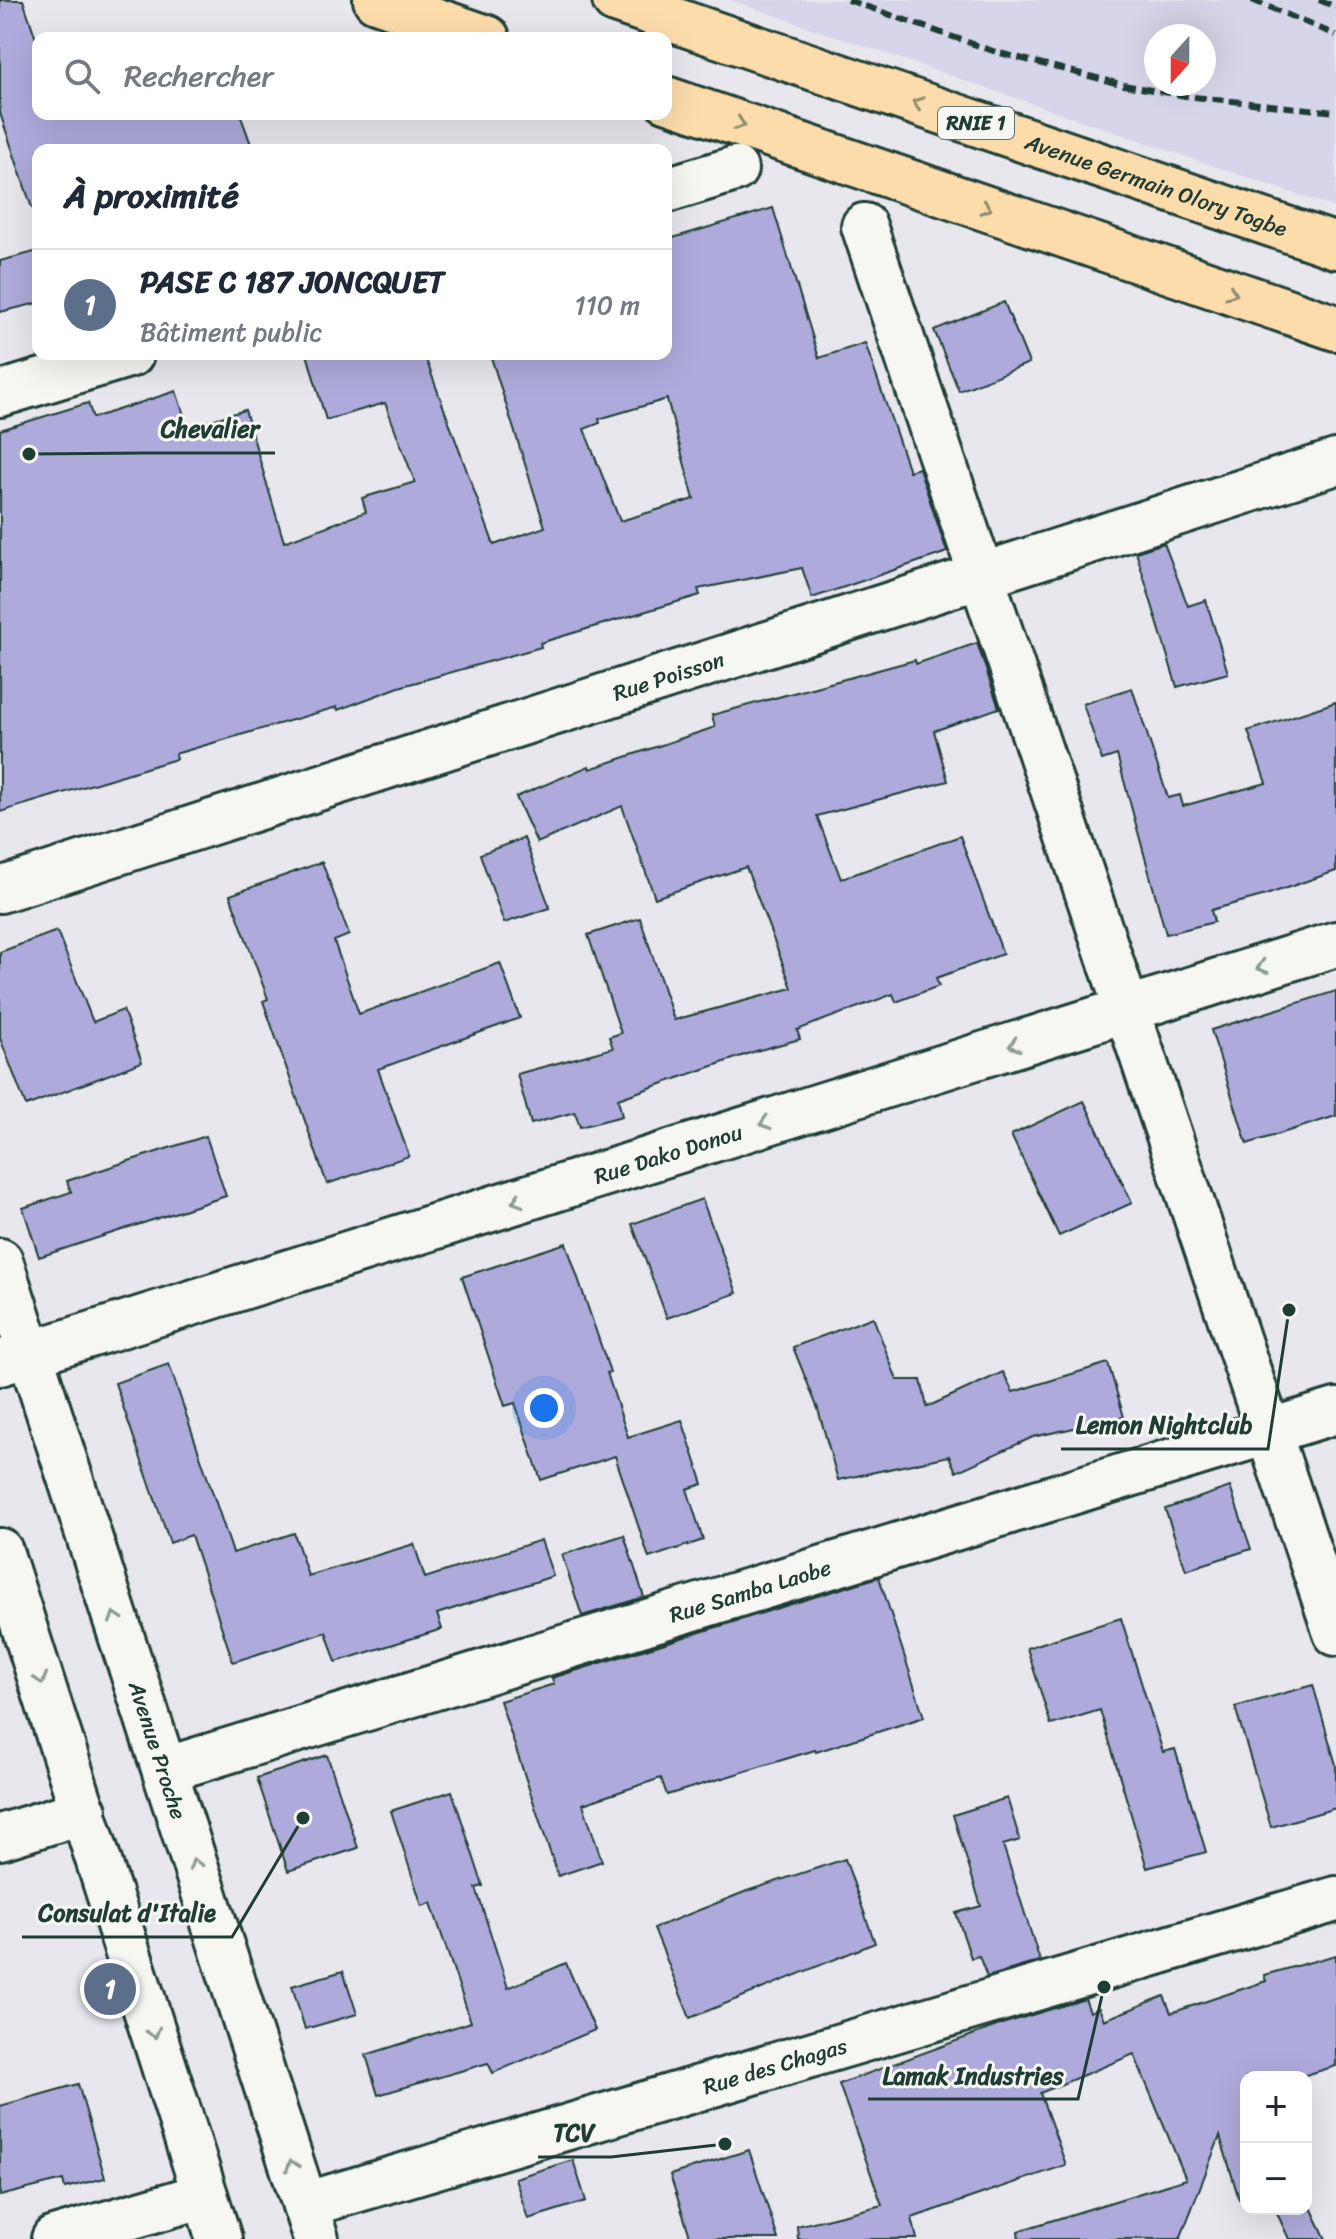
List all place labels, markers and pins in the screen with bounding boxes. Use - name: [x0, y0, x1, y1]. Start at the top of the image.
- callout: Chevalier: [145, 405, 275, 453]
- callout: Lemon Nightclub: [1061, 1401, 1268, 1449]
- callout: Consulat d'Italie: [22, 1889, 232, 1937]
- pin: 1: [84, 1959, 136, 2019]
- callout: Lamak Industries: [868, 2051, 1078, 2099]
- callout: TCV: [538, 2109, 611, 2157]

